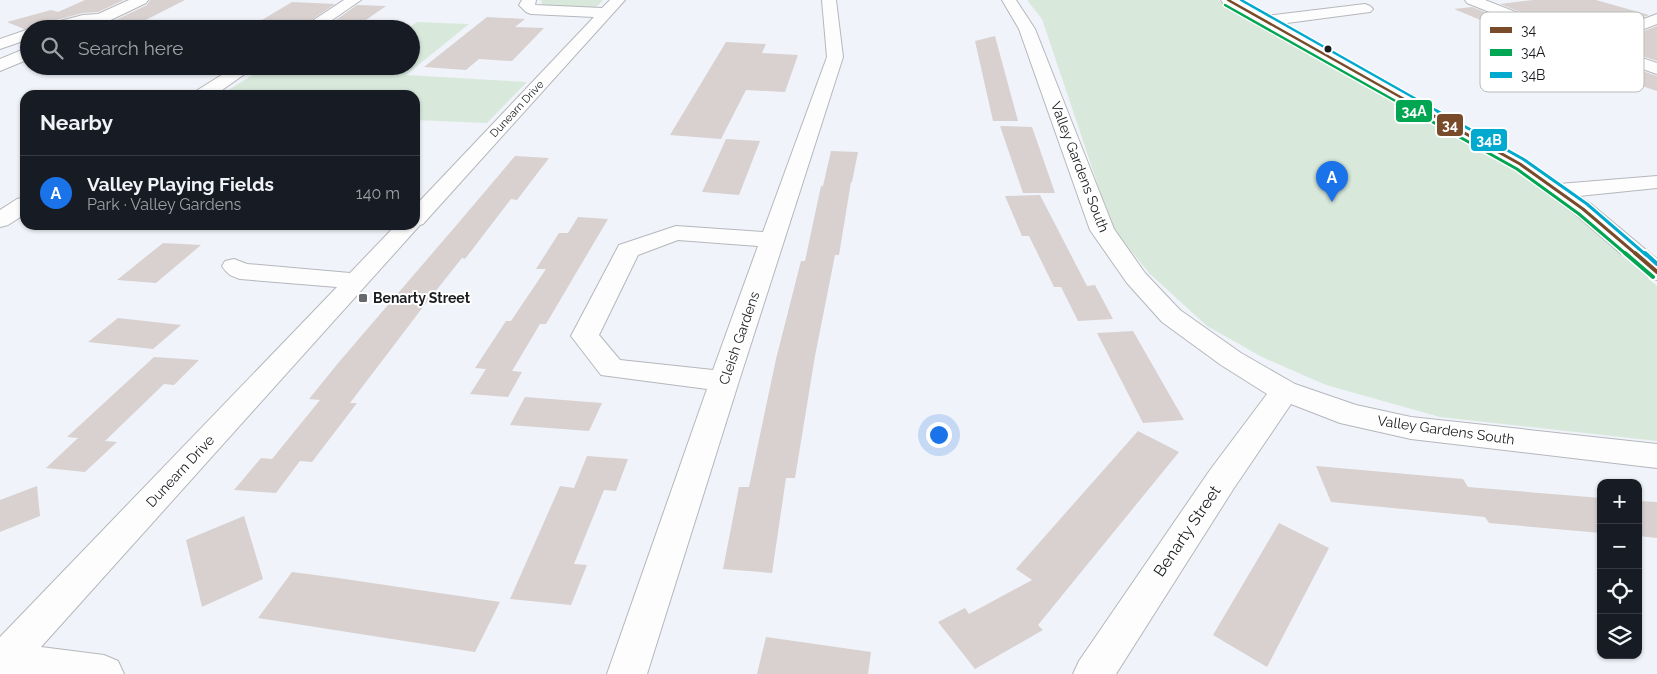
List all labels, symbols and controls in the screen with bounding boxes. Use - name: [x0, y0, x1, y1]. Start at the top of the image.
- legend: [1480, 12, 1644, 92]
- search box: [20, 20, 420, 75]
- text: 34: [1521, 22, 1536, 38]
- icon: search: [38, 34, 66, 62]
- text: Search here: [78, 37, 184, 59]
- unlabelled marker: [1323, 44, 1333, 54]
- text: 34A: [1521, 44, 1546, 60]
- text: 34B: [1521, 67, 1545, 83]
- street label: Dunearn Drive: [487, 78, 547, 140]
- street label: Valley Gardens South: [1048, 99, 1112, 235]
- line badge: 34A: [1395, 99, 1433, 123]
- text: 34A: [1401, 103, 1427, 119]
- text: Nearby: [40, 110, 113, 135]
- line badge: 34: [1436, 113, 1464, 137]
- text: 34: [1442, 117, 1458, 133]
- line badge: 34B: [1470, 128, 1508, 152]
- text: 34B: [1476, 132, 1502, 148]
- pin: A: [1316, 161, 1348, 202]
- text: Valley Playing Fields: [87, 173, 274, 195]
- text: A: [51, 184, 61, 203]
- text: 140 m: [356, 184, 400, 203]
- text: Park · Valley Gardens: [87, 195, 241, 214]
- street label: Cleish Gardens: [716, 289, 762, 387]
- place label: Benarty Street: [373, 290, 471, 306]
- marker: Benarty Street: [357, 292, 369, 304]
- street label: Valley Gardens South: [1376, 412, 1516, 448]
- your location: [926, 422, 952, 448]
- street label: Dunearn Drive: [143, 432, 217, 510]
- map controls: [1597, 479, 1642, 659]
- button: +: [1597, 479, 1642, 524]
- street label: Benarty Street: [1150, 481, 1225, 580]
- button: −: [1597, 524, 1642, 569]
- button: locate: [1597, 569, 1642, 614]
- button: layers: [1597, 614, 1642, 659]

